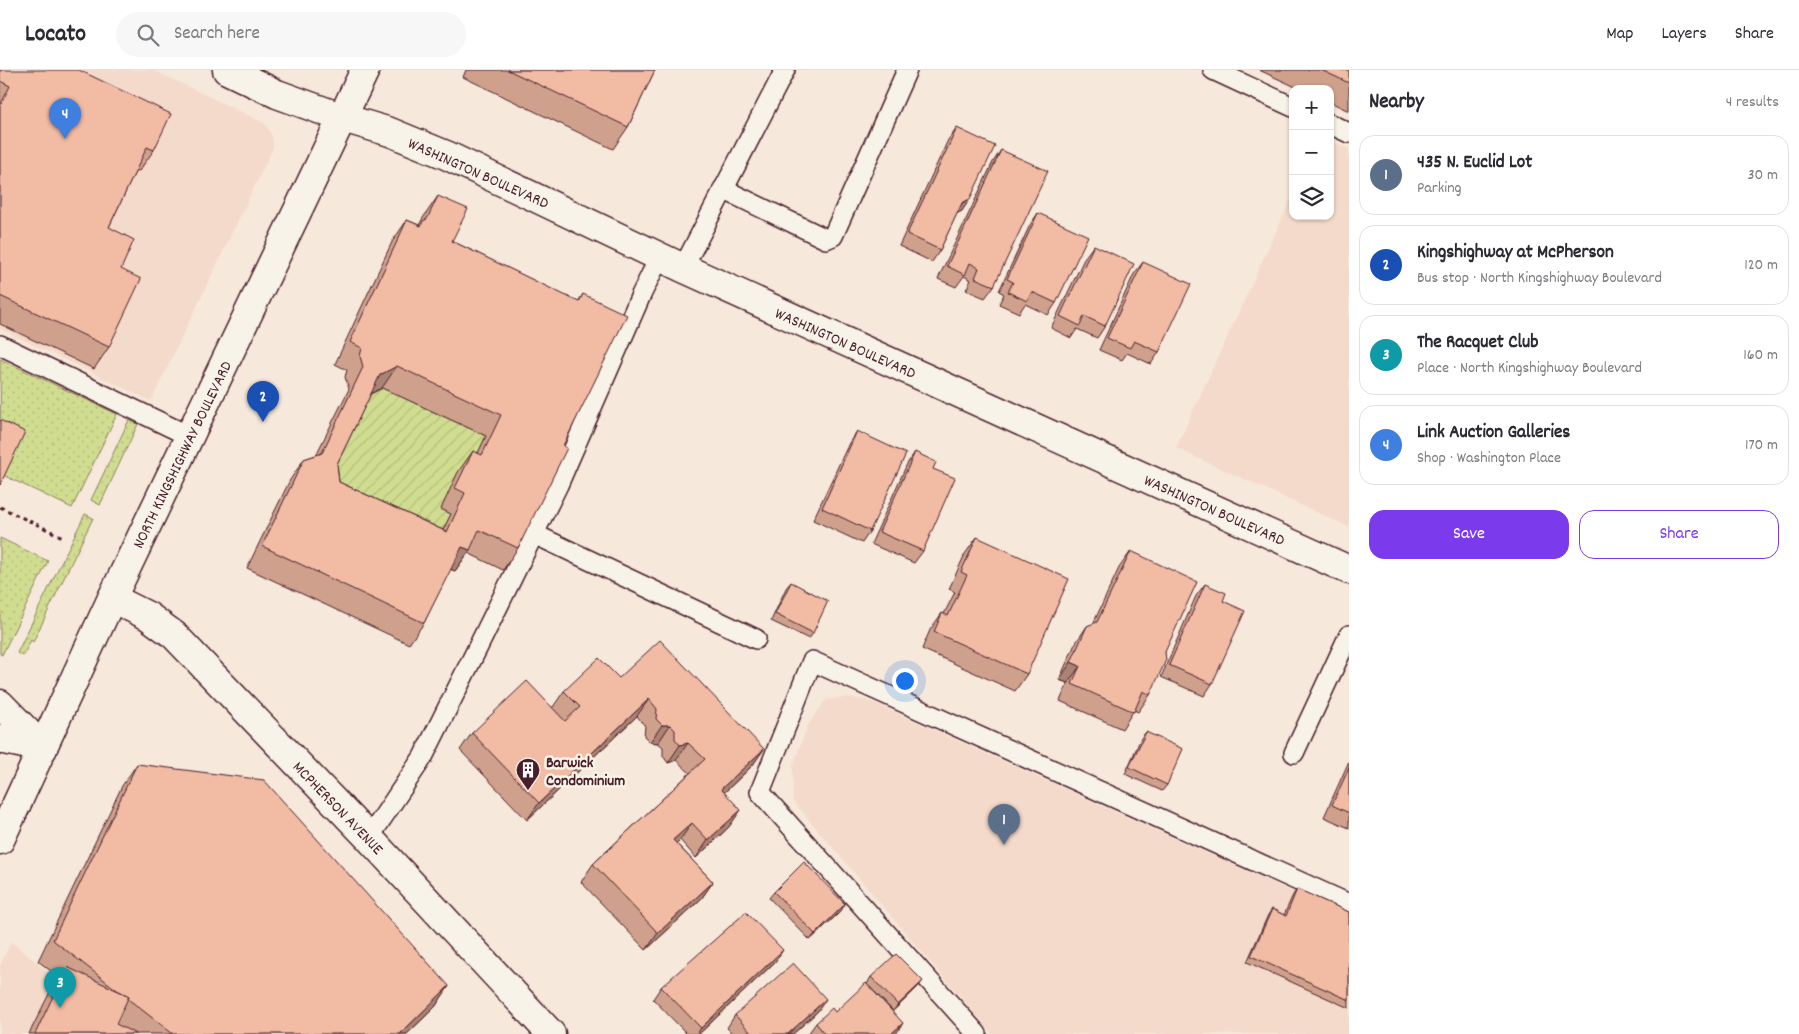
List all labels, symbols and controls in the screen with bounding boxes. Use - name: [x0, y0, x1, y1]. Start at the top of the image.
- search box: [116, 12, 466, 57]
- text: Locato: [25, 18, 86, 52]
- icon: search: [134, 21, 162, 49]
- text: Search here: [174, 21, 260, 48]
- text: Map: [1606, 22, 1633, 47]
- text: Layers: [1661, 22, 1707, 47]
- text: Share: [1735, 22, 1774, 47]
- map controls: [1289, 85, 1334, 220]
- button: +: [1289, 85, 1334, 130]
- text: Nearby: [1369, 88, 1424, 118]
- text: 4 results: [1726, 91, 1779, 114]
- pin: 4: [49, 98, 81, 139]
- button: −: [1289, 130, 1334, 175]
- street label: WASHINGTON BOULEVARD: [404, 133, 552, 216]
- text: 435 N. Euclid Lot: [1417, 150, 1532, 177]
- text: 1: [1384, 164, 1388, 187]
- text: 30 m: [1748, 164, 1778, 187]
- button: layers: [1289, 175, 1334, 220]
- text: Parking: [1417, 177, 1462, 200]
- text: Kingshighway at McPherson: [1417, 240, 1614, 267]
- text: 2: [1383, 254, 1390, 277]
- text: 120 m: [1744, 254, 1778, 277]
- text: Bus stop · North Kingshighway Boulevard: [1417, 267, 1662, 290]
- street label: WASHINGTON BOULEVARD: [771, 303, 919, 386]
- text: The Racquet Club: [1417, 330, 1539, 357]
- text: 3: [1382, 344, 1390, 367]
- text: 160 m: [1743, 344, 1778, 367]
- street label: NORTH KINGSHIGHWAY BOULEVARD: [128, 357, 239, 553]
- text: Place · North Kingshighway Boulevard: [1417, 357, 1642, 380]
- pin: 2: [247, 381, 279, 422]
- text: Link Auction Galleries: [1417, 420, 1570, 447]
- text: 4: [1383, 434, 1389, 457]
- text: 170 m: [1745, 434, 1778, 457]
- text: Shop · Washington Place: [1417, 447, 1561, 470]
- street label: WASHINGTON BOULEVARD: [1140, 470, 1288, 553]
- button: Save: [1369, 510, 1569, 559]
- button: Share: [1579, 510, 1779, 559]
- your location: [892, 668, 918, 694]
- place label: Barwick Condominium: [546, 752, 625, 793]
- street label: MCPHERSON AVENUE: [286, 757, 388, 861]
- building icon: Barwick Condominium: [515, 757, 541, 791]
- pin: 1: [988, 804, 1020, 845]
- pin: 3: [44, 967, 76, 1008]

